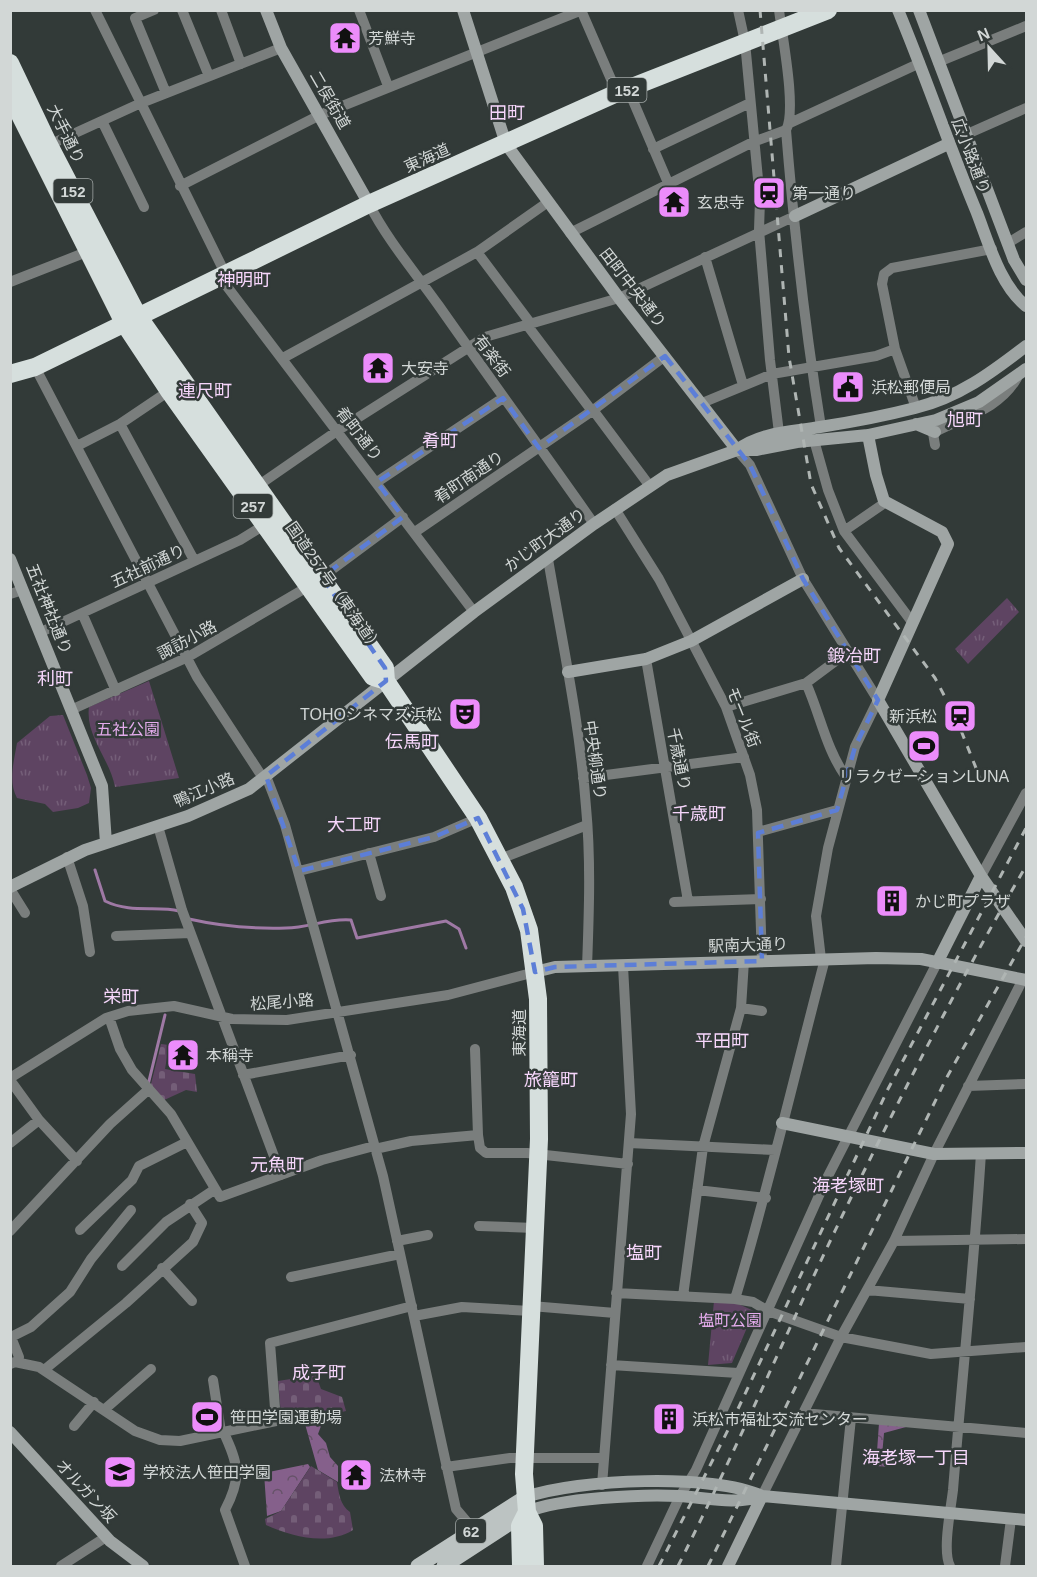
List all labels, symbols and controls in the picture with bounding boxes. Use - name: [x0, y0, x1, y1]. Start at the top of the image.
- north arrow: [959, 18, 1019, 78]
- temple icon: 芳鮮寺: [327, 20, 363, 56]
- text: N: [975, 25, 992, 45]
- place label: 芳鮮寺: [368, 30, 416, 47]
- street label: 二俣街道: [307, 68, 353, 132]
- road number: 152: [608, 78, 646, 102]
- street label: 大手通り: [44, 102, 88, 166]
- district label: 田町: [489, 103, 525, 123]
- street label: 広小路通り: [949, 116, 993, 196]
- street label: 東海道: [402, 140, 452, 176]
- station icon: 第一通り: [751, 175, 787, 211]
- road number: 152: [54, 179, 92, 203]
- temple icon: 玄忠寺: [656, 184, 692, 220]
- place label: 第一通り: [792, 185, 856, 202]
- place label: 玄忠寺: [697, 194, 745, 211]
- street label: 田町中央通り: [597, 245, 669, 331]
- district label: 神明町: [217, 270, 271, 290]
- street label: 有楽街: [471, 332, 513, 380]
- temple icon: 大安寺: [360, 350, 396, 386]
- place label: 大安寺: [401, 360, 449, 377]
- public building icon: 浜松郵便局: [830, 369, 866, 405]
- place label: 浜松郵便局: [871, 379, 951, 396]
- district label: 連尺町: [178, 381, 232, 401]
- street label: 肴町通り: [333, 404, 385, 464]
- district label: 旭町: [947, 410, 983, 430]
- district label: 肴町: [422, 431, 458, 451]
- street label: 肴町南通り: [431, 448, 507, 506]
- road number: 257: [234, 494, 272, 518]
- street label: かじ町大通り: [501, 505, 589, 575]
- street label: 国道257号（東海道）: [283, 519, 385, 655]
- street label: 五社前通り: [108, 541, 188, 591]
- street label: 五社神社通り: [23, 561, 75, 657]
- street label: 諏訪小路: [155, 617, 219, 663]
- district label: 鍛冶町: [827, 646, 881, 666]
- district label: 利町: [37, 669, 73, 689]
- street label: モール街: [723, 684, 763, 750]
- theatre icon: TOHOシネマズ浜松: [447, 696, 483, 732]
- station icon: 新浜松: [942, 698, 978, 734]
- place label: TOHOシネマズ浜松: [300, 706, 442, 723]
- place label: 新浜松: [889, 708, 937, 725]
- street label: 中央柳通り: [581, 719, 609, 801]
- park label: 五社公園: [96, 721, 160, 738]
- street label: 千歳通り: [665, 726, 693, 792]
- sports icon: リラクゼーションLUNA: [906, 728, 942, 764]
- district label: 伝馬町: [385, 732, 439, 752]
- place label: リラクゼーションLUNA: [839, 768, 1010, 785]
- street label: 鴨江小路: [171, 770, 237, 810]
- district label: 千歳町: [672, 804, 726, 824]
- district label: 大工町: [327, 815, 381, 835]
- building icon: かじ町プラザ: [874, 883, 910, 919]
- place label: かじ町プラザ: [915, 893, 1011, 910]
- street label: 駅南大通り: [708, 935, 788, 955]
- district label: 栄町: [103, 987, 139, 1007]
- street label: 松尾小路: [249, 991, 315, 1013]
- street label: 東海道: [511, 1009, 528, 1057]
- district label: 平田町: [695, 1031, 749, 1051]
- temple icon: 本稱寺: [165, 1037, 201, 1073]
- place label: 本稱寺: [206, 1047, 254, 1064]
- district label: 旅籠町: [524, 1070, 578, 1090]
- district label: 元魚町: [250, 1155, 304, 1175]
- district label: 海老塚町: [812, 1176, 884, 1196]
- district label: 塩町: [626, 1243, 662, 1263]
- park label: 塩町公園: [698, 1312, 762, 1329]
- district label: 成子町: [292, 1363, 346, 1383]
- sports icon: 笹田学園運動場: [189, 1399, 225, 1435]
- building icon: 浜松市福祉交流センター: [651, 1401, 687, 1437]
- place label: 笹田学園運動場: [230, 1409, 342, 1426]
- place label: 浜松市福祉交流センター: [692, 1411, 868, 1428]
- district label: 海老塚一丁目: [862, 1448, 970, 1468]
- school or university icon: 学校法人笹田学園: [102, 1454, 138, 1490]
- street label: オルガン坂: [53, 1456, 119, 1526]
- temple icon: 法林寺: [338, 1457, 374, 1493]
- place label: 学校法人笹田学園: [143, 1464, 271, 1481]
- place label: 法林寺: [379, 1467, 427, 1484]
- road number: 62: [456, 1519, 486, 1543]

